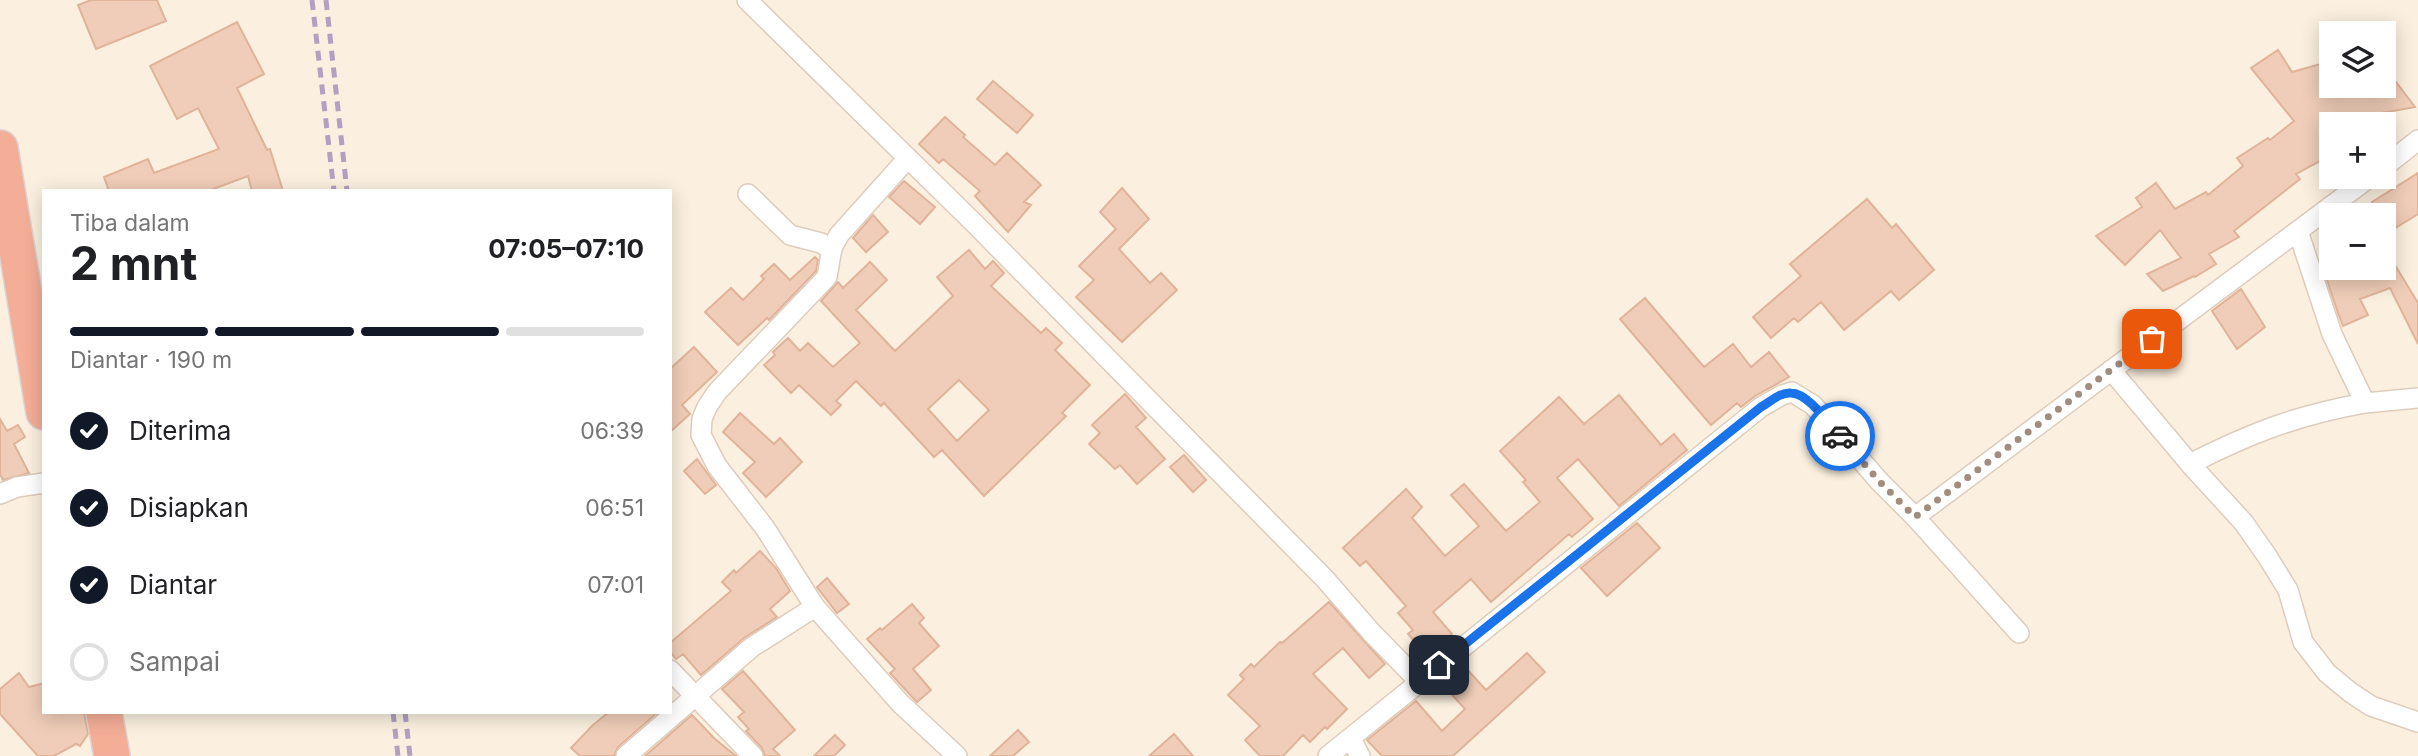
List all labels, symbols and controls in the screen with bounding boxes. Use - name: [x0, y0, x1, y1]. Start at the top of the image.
- map controls: [2319, 21, 2396, 280]
- button: layers: [2319, 21, 2396, 98]
- button: +: [2319, 112, 2396, 189]
- button: −: [2319, 203, 2396, 280]
- text: Tiba dalam: [70, 209, 190, 237]
- text: 07:05–07:10: [488, 233, 644, 264]
- text: 2 mnt: [70, 235, 197, 291]
- pin: [2122, 309, 2182, 369]
- icon: bag: [2133, 320, 2171, 358]
- text: Diantar · 190 m: [70, 346, 232, 374]
- courier: [1805, 401, 1875, 471]
- icon: check: [70, 412, 108, 450]
- text: Diterima: [129, 415, 231, 446]
- text: 06:39: [580, 417, 644, 445]
- icon: car: [1821, 417, 1859, 455]
- icon: check: [70, 489, 108, 527]
- text: Disiapkan: [129, 492, 249, 523]
- text: 06:51: [585, 494, 644, 522]
- icon: check: [70, 566, 108, 604]
- text: Diantar: [129, 569, 217, 600]
- text: 07:01: [587, 571, 644, 599]
- pin: [1409, 635, 1469, 695]
- text: Sampai: [129, 646, 220, 677]
- icon: home: [1420, 646, 1458, 684]

